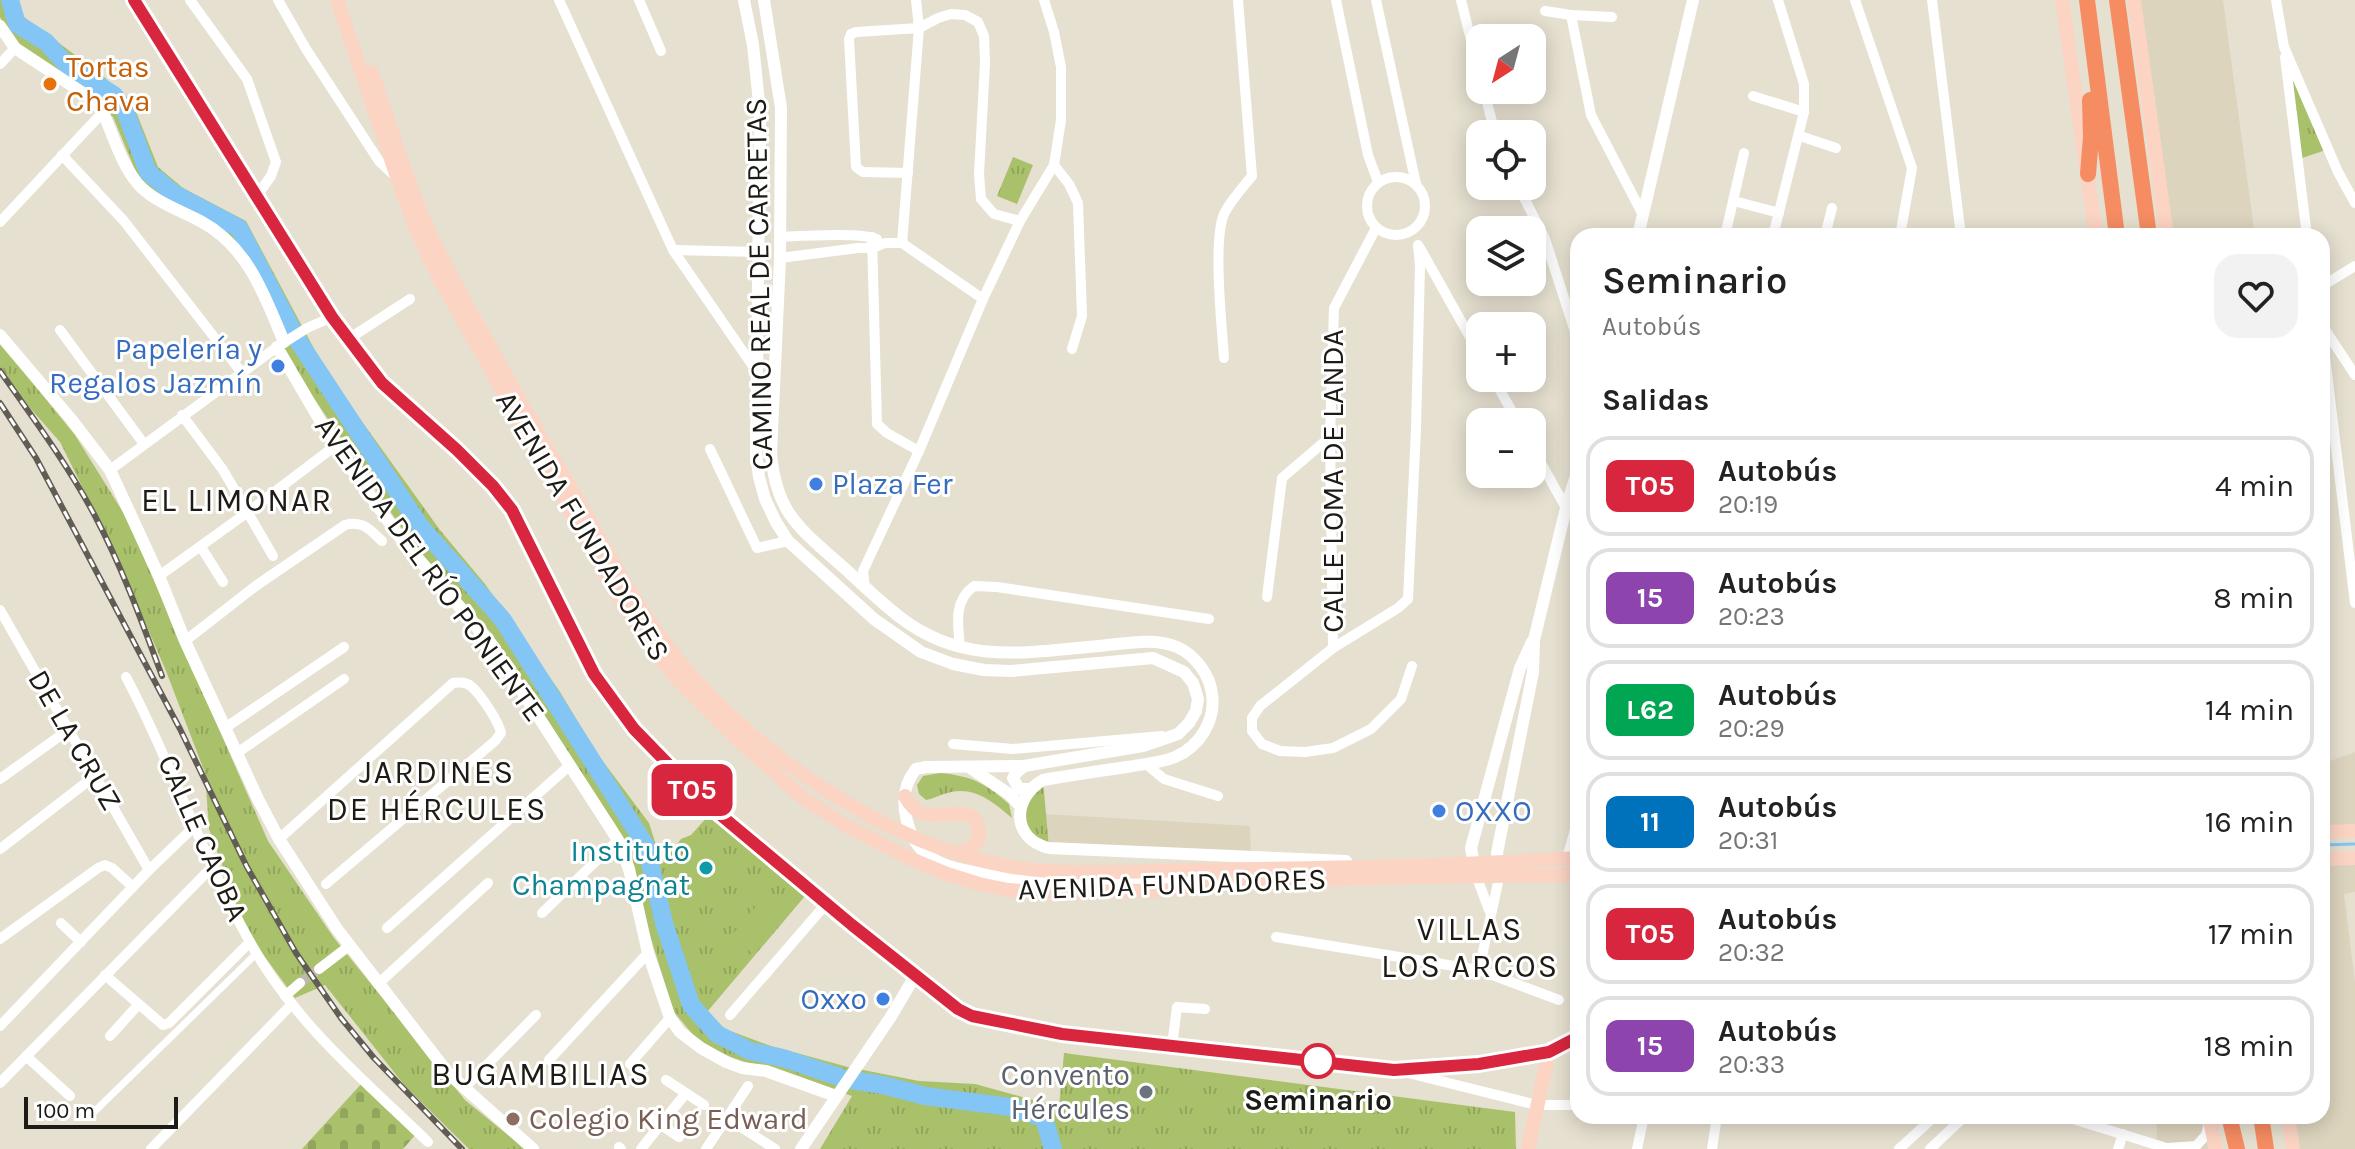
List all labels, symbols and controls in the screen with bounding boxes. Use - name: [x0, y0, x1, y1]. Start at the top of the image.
- north arrow: [1466, 24, 1546, 104]
- map controls: [1466, 24, 1546, 488]
- place label: Tortas Chava: [66, 49, 151, 119]
- marker: Tortas Chava: [41, 75, 59, 93]
- street label: CAMINO REAL DE CARRETAS: [738, 98, 780, 470]
- button: locate: [1466, 120, 1546, 200]
- button: layers: [1466, 216, 1546, 296]
- button: heart: [2214, 254, 2298, 338]
- text: Seminario: [1602, 258, 1787, 303]
- text: Autobús: [1602, 311, 1701, 342]
- button: +: [1466, 312, 1546, 392]
- street label: CALLE LOMA DE LANDA: [1315, 329, 1351, 633]
- place label: Papelería y Regalos Jazmín: [49, 331, 262, 401]
- marker: Papelería y Regalos Jazmín: [269, 357, 287, 375]
- text: Salidas: [1602, 382, 1709, 418]
- street label: AVENIDA FUNDADORES: [488, 384, 678, 668]
- button: −: [1466, 408, 1546, 488]
- street label: AVENIDA DEL RÍO PONIENTE: [307, 409, 553, 729]
- text: Autobús: [1718, 453, 1837, 489]
- place label: Plaza Fer: [832, 466, 953, 502]
- text: 4 min: [2215, 468, 2294, 504]
- text: T05: [1626, 469, 1674, 502]
- marker: Plaza Fer: [807, 475, 825, 493]
- district label: EL LIMONAR: [141, 482, 333, 519]
- text: 20:19: [1718, 489, 1778, 520]
- text: Autobús: [1718, 565, 1837, 601]
- text: 8 min: [2213, 580, 2294, 616]
- text: 15: [1637, 581, 1663, 614]
- text: 20:23: [1718, 601, 1785, 632]
- street label: DE LA CRUZ: [20, 663, 130, 817]
- text: Autobús: [1718, 677, 1837, 713]
- text: 14 min: [2205, 692, 2294, 728]
- text: L62: [1626, 693, 1674, 726]
- text: 20:29: [1718, 713, 1785, 744]
- street label: CALLE CAOBA: [150, 749, 256, 927]
- district label: JARDINES DE HÉRCULES: [327, 754, 547, 828]
- line badge: T05: [646, 764, 738, 816]
- text: T05: [668, 773, 716, 806]
- text: Autobús: [1718, 789, 1837, 825]
- place label: OXXO: [1455, 793, 1532, 829]
- marker: OXXO: [1430, 802, 1448, 820]
- text: 16 min: [2205, 804, 2294, 840]
- text: 11: [1640, 805, 1660, 838]
- text: 20:31: [1718, 825, 1778, 856]
- place label: Instituto Champagnat: [512, 833, 690, 903]
- marker: Instituto Champagnat: [697, 859, 715, 877]
- street label: AVENIDA FUNDADORES: [1017, 861, 1327, 907]
- text: Autobús: [1718, 901, 1837, 937]
- district label: VILLAS LOS ARCOS: [1381, 911, 1559, 985]
- text: 17 min: [2208, 916, 2294, 952]
- text: T05: [1626, 917, 1674, 950]
- text: 20:32: [1718, 937, 1785, 968]
- place label: Oxxo: [801, 981, 867, 1017]
- marker: Oxxo: [874, 990, 892, 1008]
- text: Autobús: [1718, 1013, 1837, 1049]
- text: 18 min: [2203, 1028, 2294, 1064]
- text: 15: [1637, 1029, 1663, 1062]
- marker: Seminario: [1301, 1044, 1335, 1078]
- text: 20:33: [1718, 1049, 1785, 1080]
- district label: BUGAMBILIAS: [431, 1056, 651, 1093]
- place label: Convento Hércules: [1001, 1057, 1130, 1127]
- place label: Seminario: [1244, 1082, 1392, 1118]
- marker: Convento Hércules: [1137, 1083, 1155, 1101]
- scale bar: [24, 1093, 178, 1129]
- text: 100 m: [36, 1098, 95, 1124]
- place label: Colegio King Edward: [529, 1101, 808, 1137]
- marker: Colegio King Edward: [504, 1110, 522, 1128]

